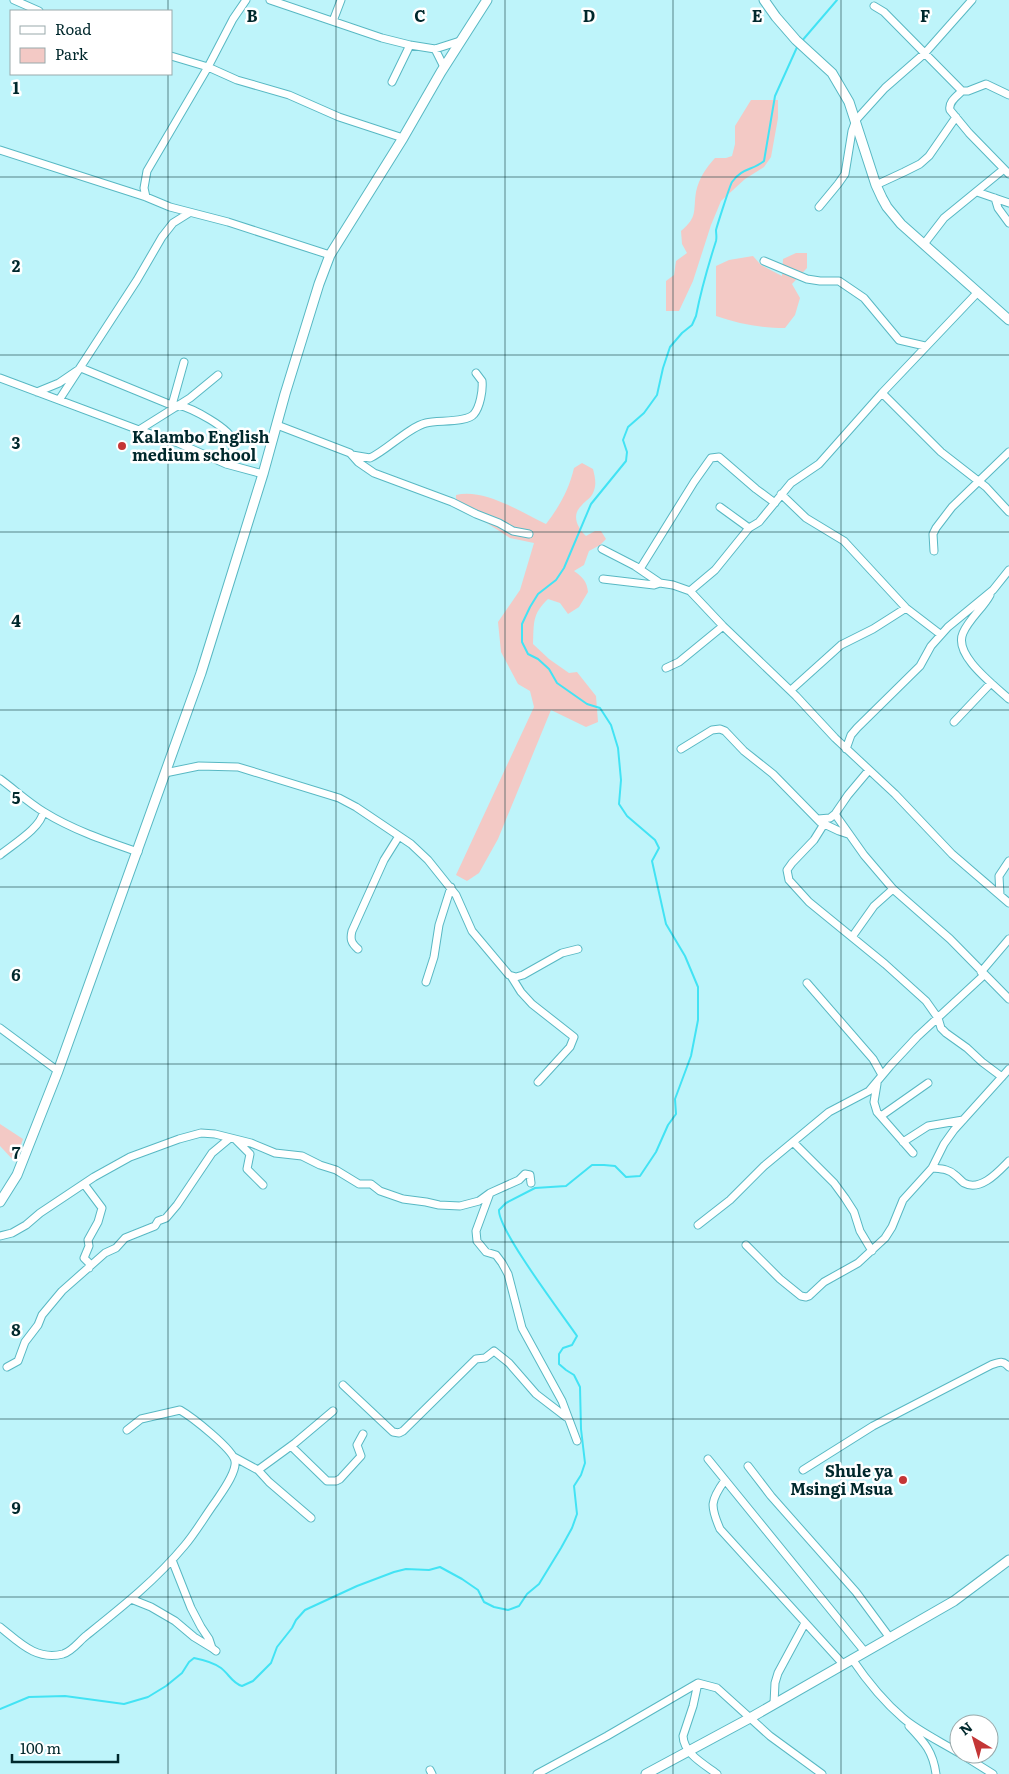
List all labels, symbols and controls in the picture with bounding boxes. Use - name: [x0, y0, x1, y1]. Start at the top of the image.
- text: B: [246, 3, 258, 27]
- text: C: [414, 3, 426, 27]
- text: D: [583, 3, 595, 27]
- text: E: [752, 3, 763, 27]
- text: F: [920, 3, 930, 27]
- legend: [10, 10, 172, 75]
- text: Road: [55, 17, 91, 40]
- text: Park: [55, 42, 89, 65]
- text: 1: [13, 75, 20, 99]
- text: 2: [12, 253, 21, 277]
- place label: Kalambo English medium school: [132, 424, 270, 466]
- text: 3: [12, 430, 21, 454]
- marker: Kalambo English medium school: [116, 440, 128, 452]
- text: 4: [11, 608, 21, 632]
- text: 5: [12, 785, 21, 809]
- text: 6: [11, 962, 21, 986]
- text: 7: [12, 1140, 21, 1164]
- text: 8: [11, 1317, 21, 1341]
- place label: Shule ya Msingi Msua: [790, 1458, 894, 1500]
- marker: Shule ya Msingi Msua: [897, 1474, 909, 1486]
- text: 9: [11, 1495, 21, 1519]
- north arrow: [949, 1714, 999, 1764]
- text: N: [955, 1716, 976, 1739]
- scale bar: [12, 1732, 119, 1764]
- text: 100 m: [20, 1736, 61, 1759]

